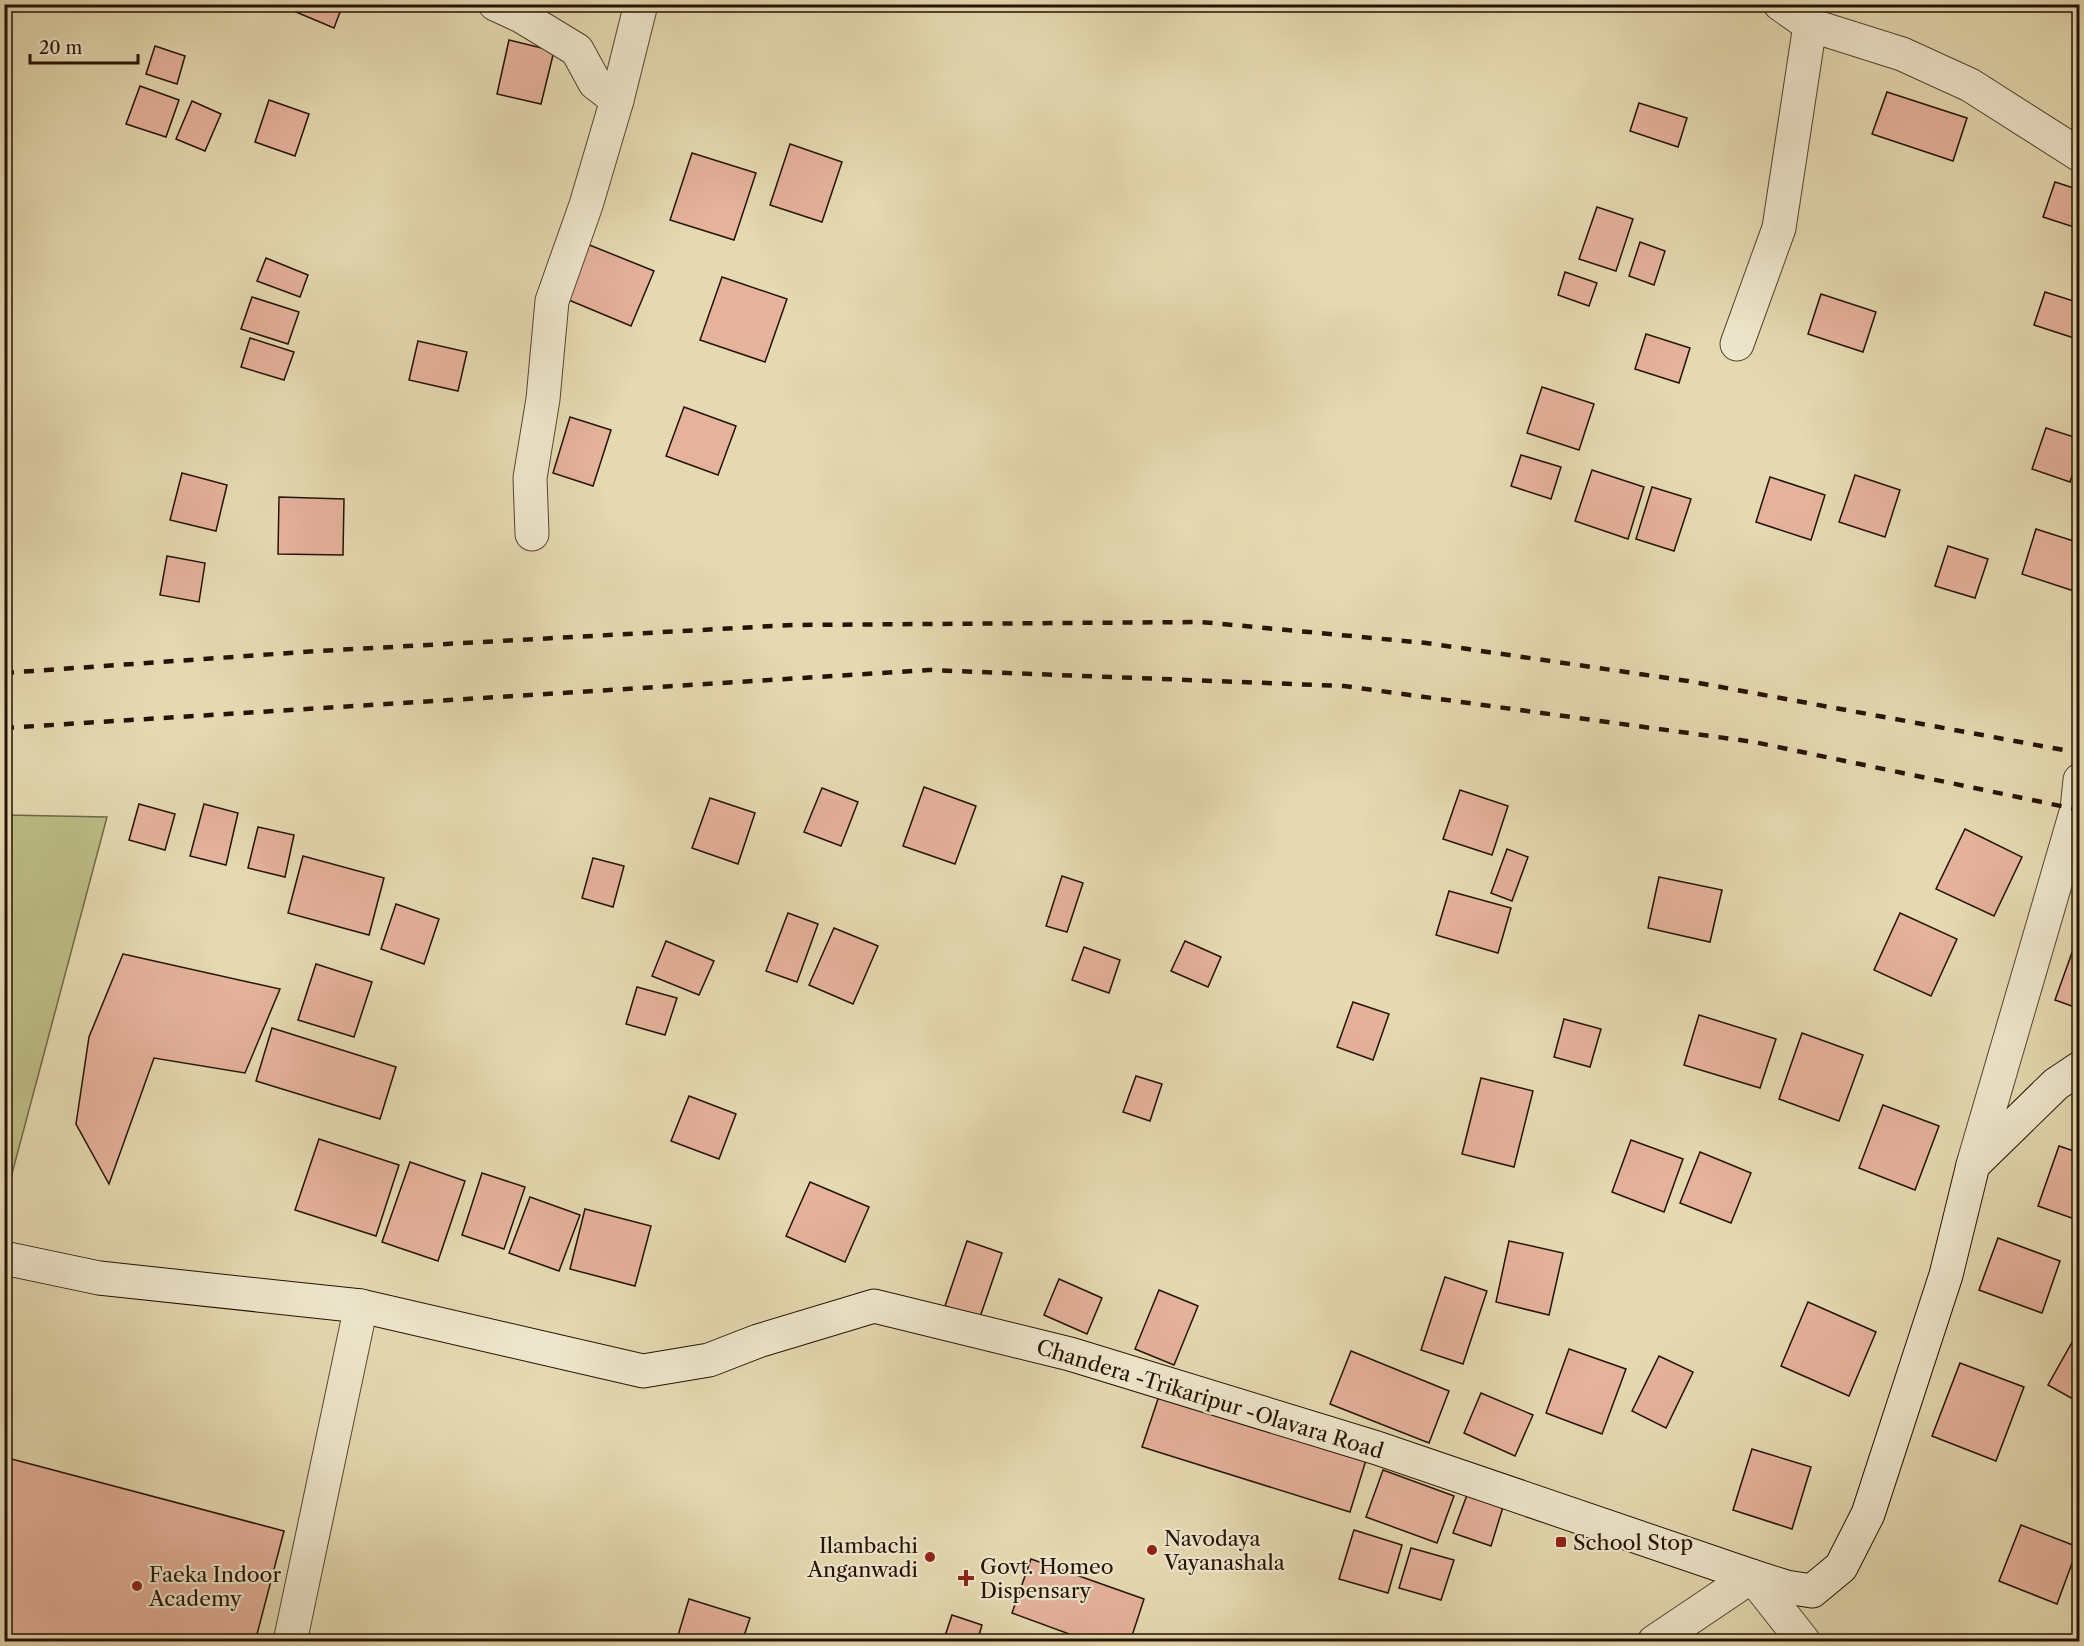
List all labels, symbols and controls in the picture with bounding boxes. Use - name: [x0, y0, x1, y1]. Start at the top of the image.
- scale bar: [30, 27, 138, 65]
- text: 20 m: [39, 37, 83, 59]
- street label: Chandera -Trikaripur -Olavara Road: [1033, 1334, 1387, 1464]
- place label: Navodaya Vayanashala: [1163, 1526, 1286, 1575]
- place label: School Stop: [1573, 1530, 1693, 1555]
- place label: Ilambachi Anganwadi: [807, 1533, 918, 1582]
- marker: School Stop: [1554, 1535, 1568, 1549]
- marker: Navodaya Vayanashala: [1145, 1543, 1159, 1557]
- marker: Ilambachi Anganwadi: [923, 1550, 937, 1564]
- place label: Govt. Homeo Dispensary: [980, 1554, 1114, 1603]
- place label: Faeka Indoor Academy: [148, 1562, 281, 1611]
- marker: Govt. Homeo Dispensary: [957, 1569, 975, 1587]
- marker: Faeka Indoor Academy: [130, 1579, 144, 1593]

